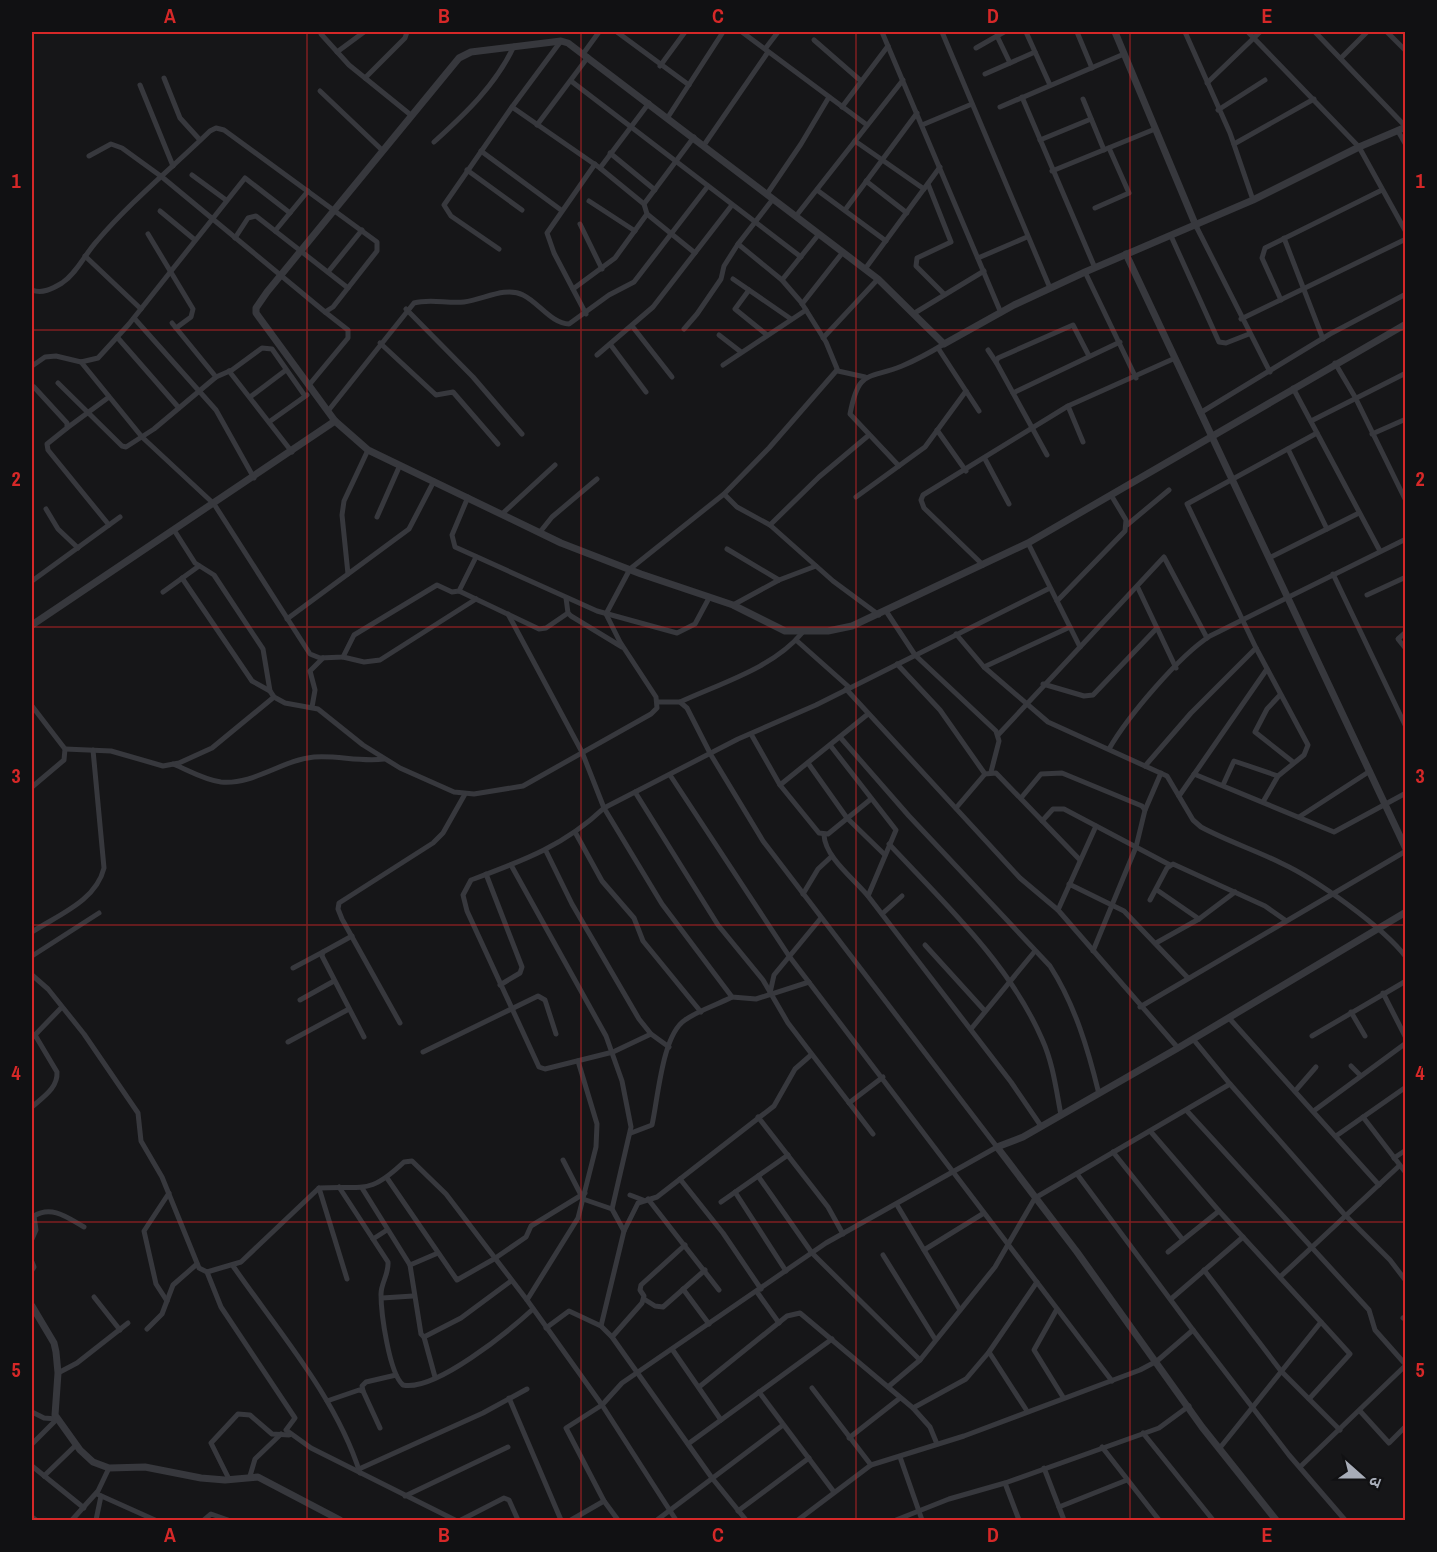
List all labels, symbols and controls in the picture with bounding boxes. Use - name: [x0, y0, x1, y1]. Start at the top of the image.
- text: A: [164, 2, 176, 29]
- text: B: [438, 2, 450, 29]
- text: C: [712, 2, 724, 29]
- text: D: [987, 2, 999, 29]
- text: E: [1262, 2, 1273, 29]
- text: 1: [11, 167, 21, 194]
- text: 1: [1415, 167, 1425, 194]
- text: 2: [11, 465, 21, 492]
- text: 2: [1415, 465, 1425, 492]
- text: 3: [11, 762, 21, 789]
- text: 3: [1415, 762, 1425, 789]
- text: 4: [11, 1059, 21, 1086]
- text: 4: [1415, 1059, 1425, 1086]
- text: 5: [11, 1356, 21, 1383]
- text: 5: [1415, 1356, 1425, 1383]
- north arrow: [1332, 1447, 1392, 1507]
- text: उ: [1364, 1474, 1388, 1491]
- text: A: [164, 1521, 176, 1548]
- text: B: [438, 1521, 450, 1548]
- text: C: [712, 1521, 724, 1548]
- text: D: [987, 1521, 999, 1548]
- text: E: [1262, 1521, 1273, 1548]

